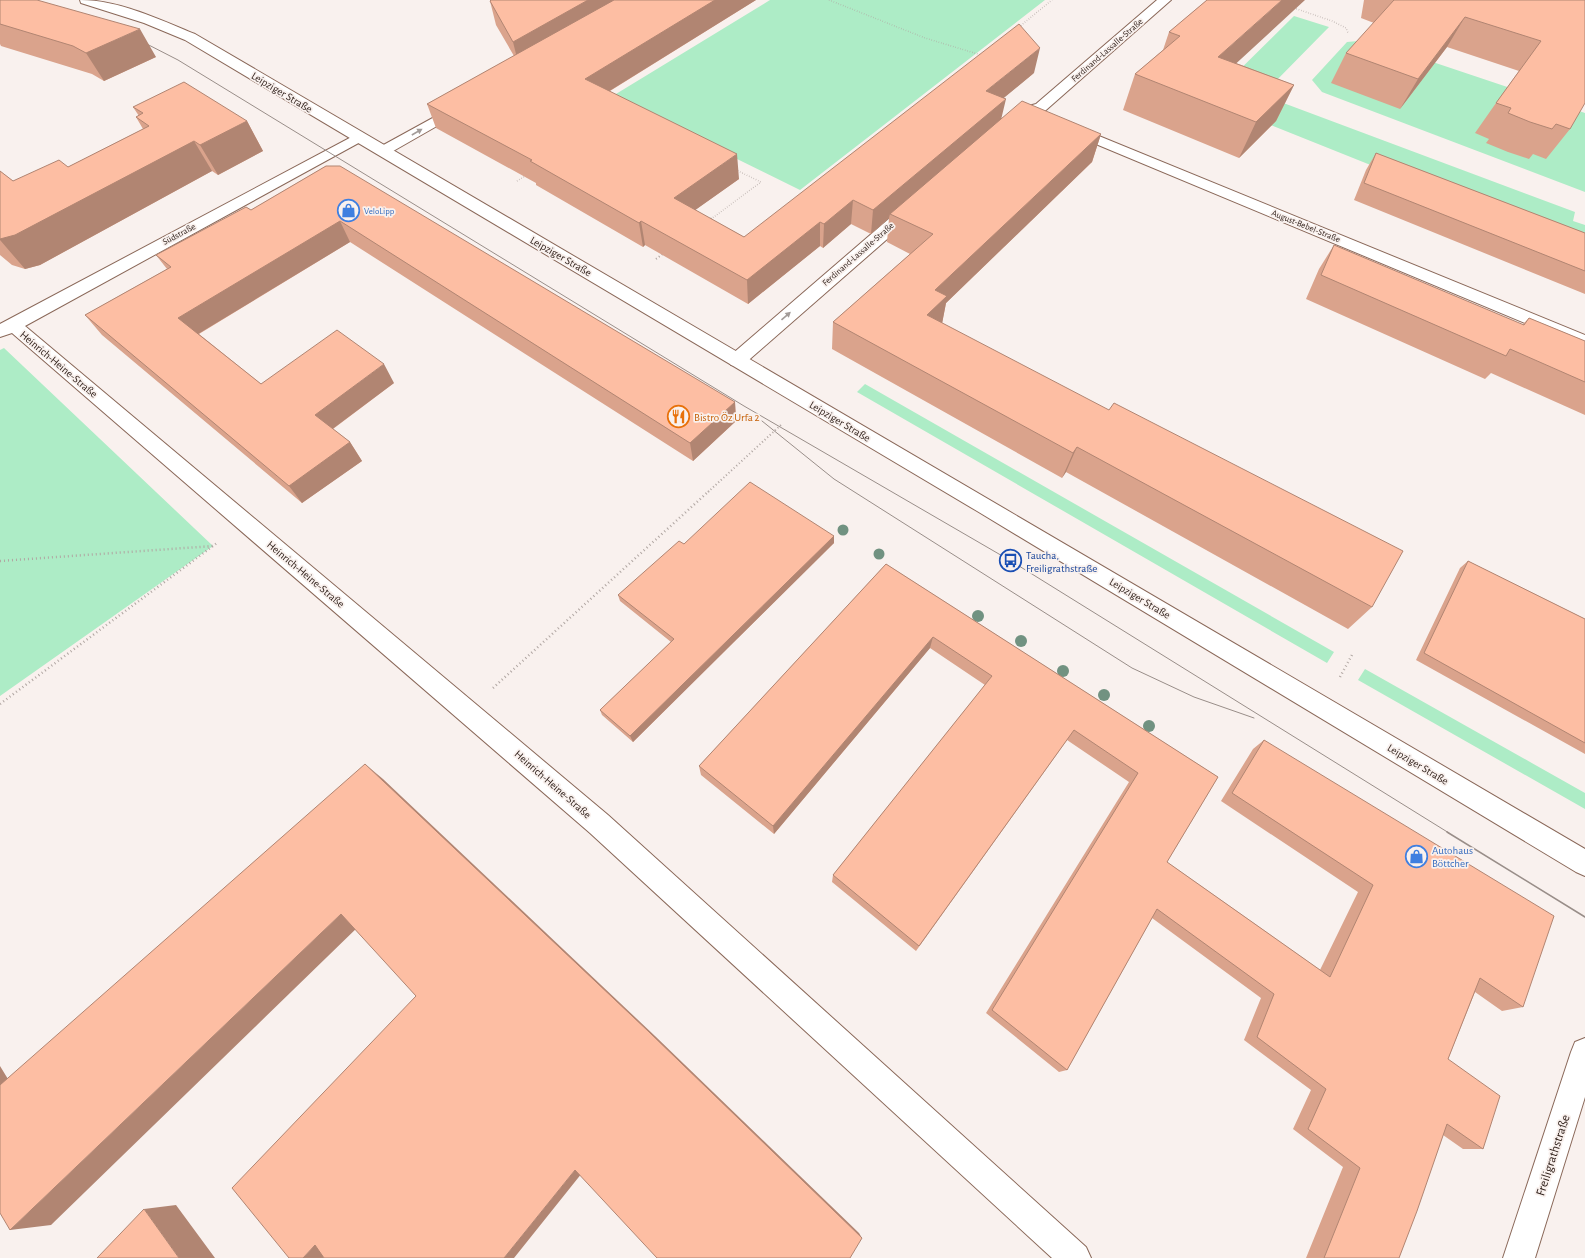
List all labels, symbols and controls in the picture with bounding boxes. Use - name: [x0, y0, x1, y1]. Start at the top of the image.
- street label: Ferdinand-Lassalle-Straße: [1070, 17, 1145, 84]
- street label: Leipziger Straße: [249, 70, 314, 115]
- one-way arrow: [411, 128, 423, 135]
- shop icon: VeloLipp: [335, 198, 361, 224]
- place label: VeloLipp: [364, 207, 395, 216]
- street label: August-Bebel-Straße: [1270, 209, 1341, 244]
- street label: Ferdinand-Lassalle-Straße: [821, 221, 896, 288]
- street label: Südstraße: [161, 222, 197, 247]
- street label: Leipziger Straße: [528, 234, 593, 278]
- one-way arrow: [781, 312, 791, 321]
- street label: Heinrich-Heine-Straße: [18, 329, 100, 400]
- street label: Leipziger Straße: [807, 399, 872, 444]
- restaurant icon: Bistro Öz Urfa 2: [665, 404, 691, 430]
- place label: Bistro Öz Urfa 2: [694, 412, 760, 423]
- street label: Heinrich-Heine-Straße: [265, 539, 347, 610]
- bus stop icon: Taucha, Freiligrathstraße: [998, 548, 1024, 574]
- place label: Taucha, Freiligrathstraße: [1026, 550, 1097, 574]
- street label: Leipziger Straße: [1107, 576, 1172, 621]
- street label: Leipziger Straße: [1385, 742, 1450, 787]
- street label: Heinrich-Heine-Straße: [512, 748, 593, 820]
- shop icon: Autohaus Böttcher: [1404, 843, 1430, 869]
- place label: Autohaus Böttcher: [1432, 845, 1473, 869]
- street label: Freiligrathstraße: [1534, 1113, 1573, 1198]

